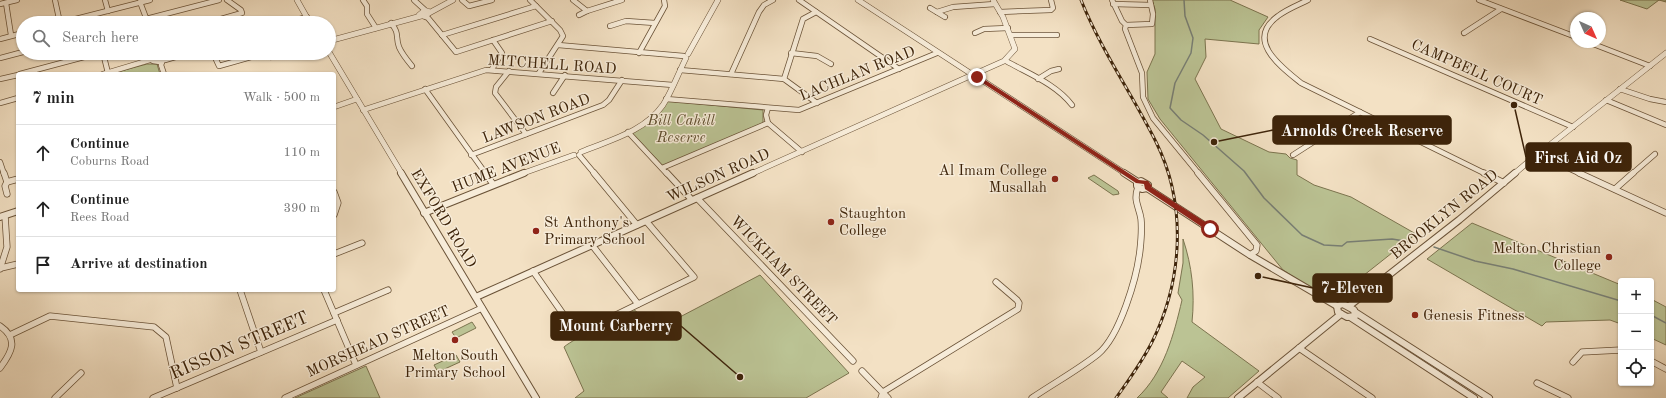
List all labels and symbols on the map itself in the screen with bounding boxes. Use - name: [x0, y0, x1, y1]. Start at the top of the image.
- north arrow: [1570, 12, 1606, 48]
- street label: CAMPBELL COURT: [1409, 38, 1544, 109]
- street label: LACHLAN ROAD: [798, 44, 918, 104]
- street label: MITCHELL ROAD: [487, 54, 617, 77]
- route end: [968, 68, 986, 86]
- street label: LAWSON ROAD: [481, 92, 592, 147]
- park label: Bill Cahill Reserve: [646, 114, 716, 146]
- callout: Arnolds Creek Reserve: [1273, 116, 1451, 144]
- text: Arnolds Creek Reserve: [1281, 124, 1443, 140]
- street label: HUME AVENUE: [450, 141, 563, 196]
- callout: First Aid Oz: [1526, 143, 1631, 171]
- street label: WILSON ROAD: [665, 147, 772, 206]
- text: First Aid Oz: [1534, 151, 1622, 167]
- place label: Al Imam College Musallah: [938, 164, 1047, 196]
- street label: EXFORD ROAD: [407, 167, 478, 271]
- street label: BROOKLYN ROAD: [1389, 168, 1501, 263]
- marker: Al Imam College Musallah: [1050, 174, 1060, 184]
- place label: Staughton College: [839, 207, 906, 239]
- street label: WICKHAM STREET: [727, 213, 839, 329]
- place label: St Anthony's Primary School: [544, 216, 645, 248]
- marker: Staughton College: [826, 217, 836, 227]
- route start: [1201, 220, 1219, 238]
- marker: St Anthony's Primary School: [531, 226, 541, 236]
- place label: Melton Christian College: [1493, 242, 1601, 274]
- marker: Melton Christian College: [1604, 252, 1614, 262]
- callout: 7-Eleven: [1313, 274, 1392, 302]
- text: 7-Eleven: [1321, 281, 1383, 297]
- street label: MORSHEAD STREET: [305, 304, 452, 381]
- street label: RISSON STREET: [168, 309, 311, 383]
- place label: Genesis Fitness: [1423, 309, 1524, 324]
- marker: Genesis Fitness: [1410, 310, 1420, 320]
- callout: Mount Carberry: [551, 312, 681, 340]
- text: Mount Carberry: [559, 319, 673, 335]
- marker: Melton South Primary School: [450, 335, 460, 345]
- place label: Melton South Primary School: [405, 349, 505, 381]

